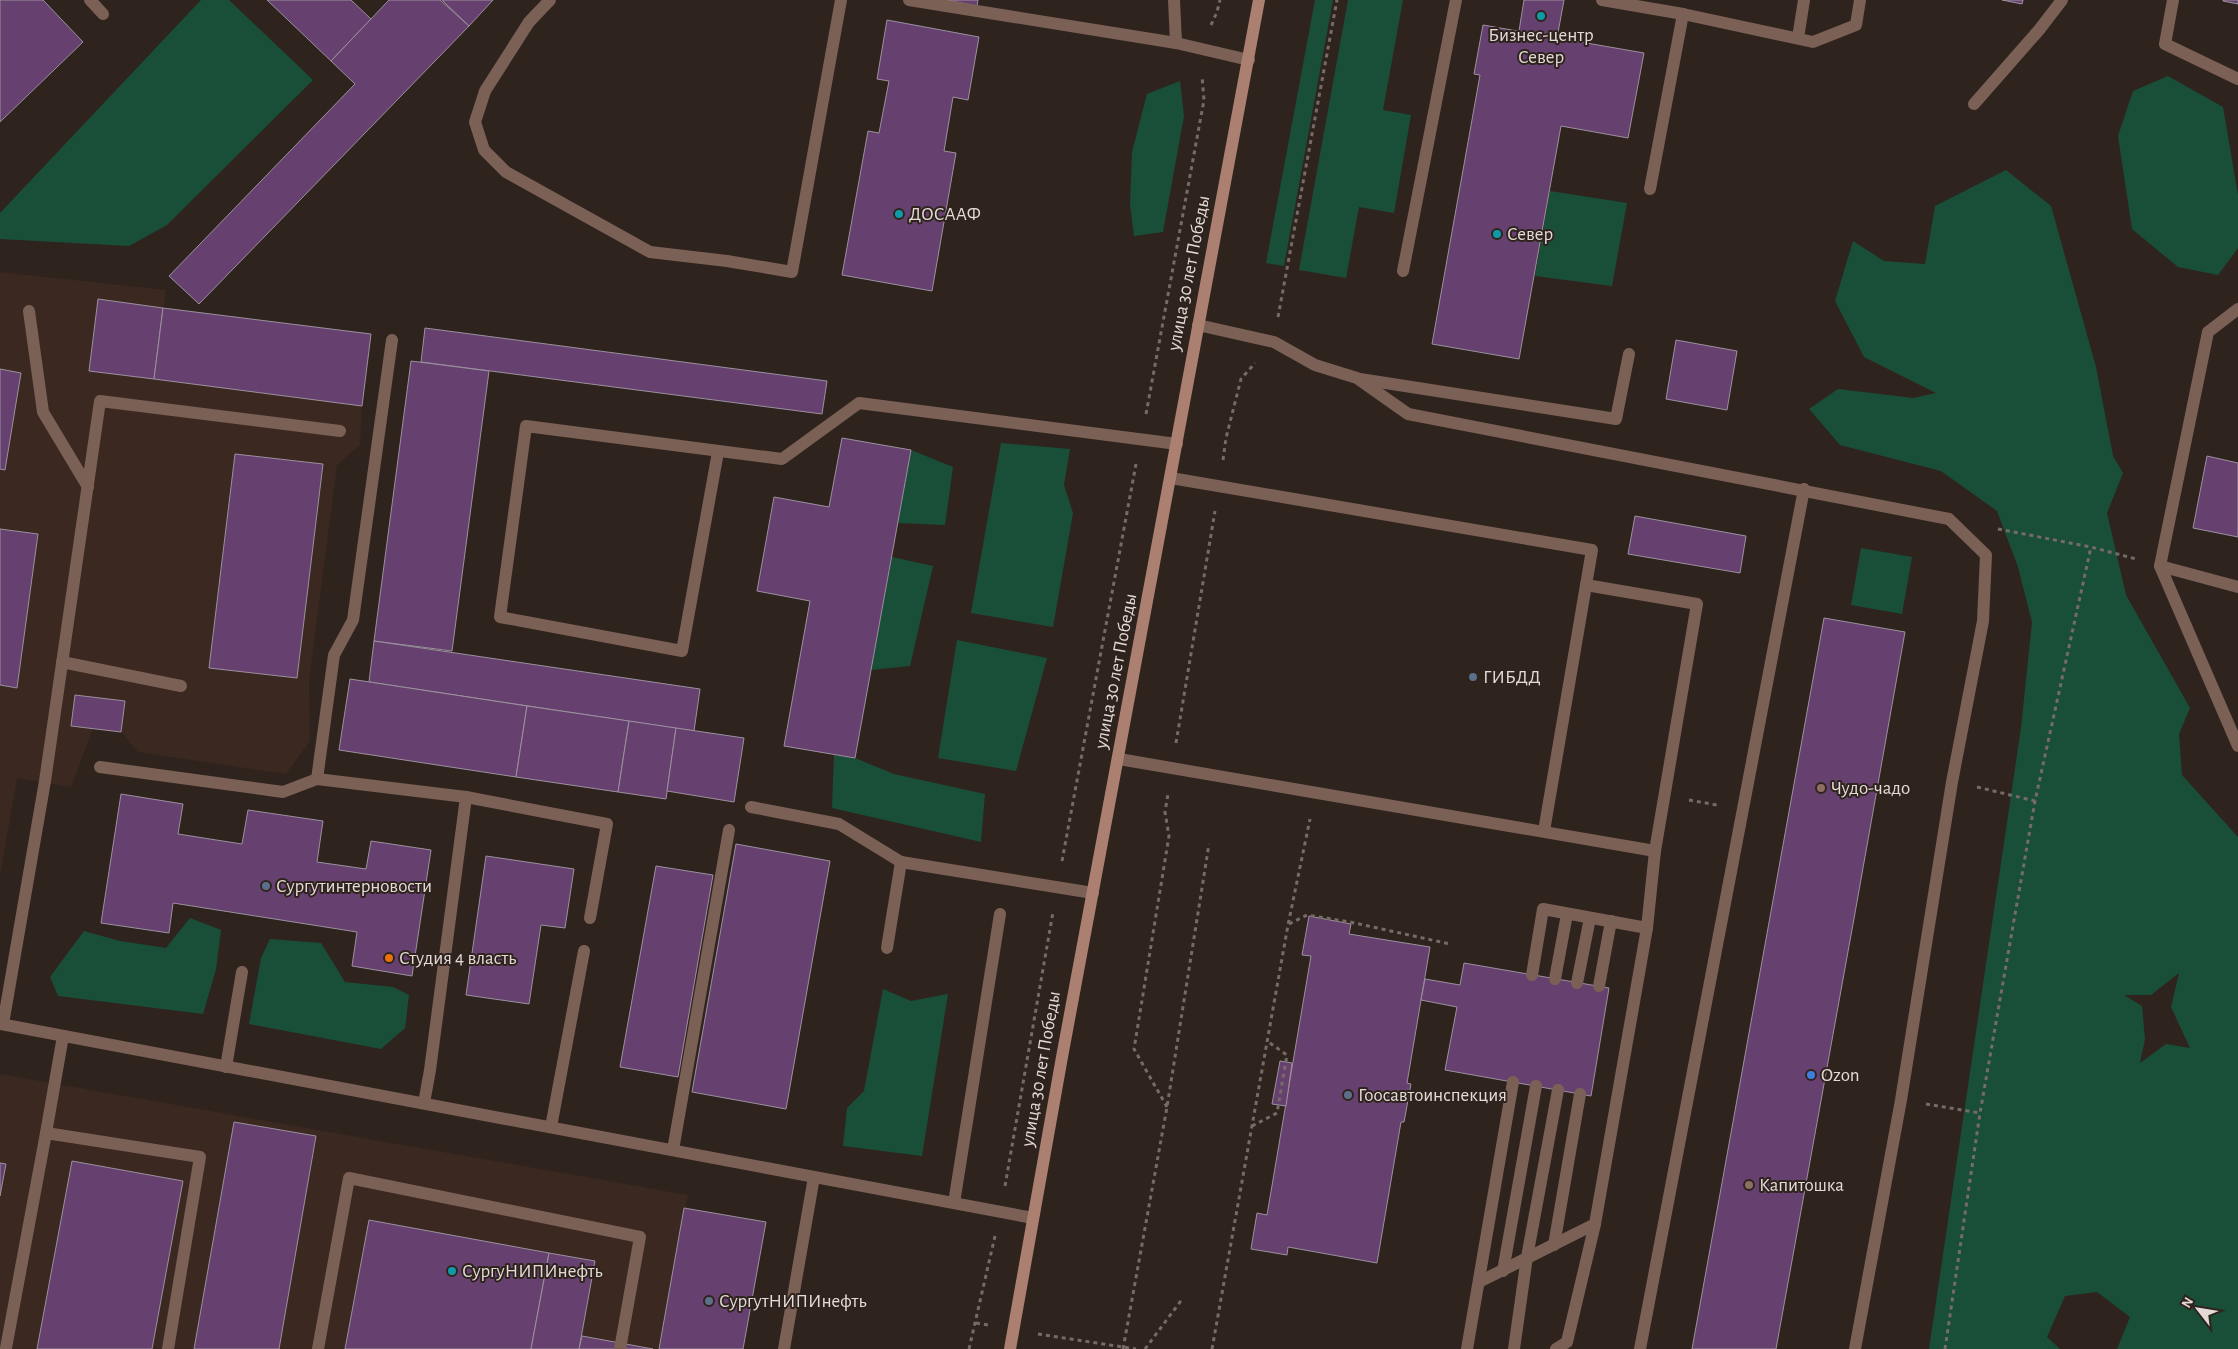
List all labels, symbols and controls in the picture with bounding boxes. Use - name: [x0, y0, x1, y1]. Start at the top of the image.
- marker: Бизнес-центр Север: [1535, 10, 1547, 22]
- place label: Бизнес-центр Север: [1488, 26, 1594, 67]
- street label: улица 30 лет Победы: [1164, 194, 1213, 353]
- place label: ДОСААФ: [909, 205, 981, 224]
- marker: ДОСААФ: [893, 208, 905, 220]
- place label: Север: [1507, 225, 1553, 244]
- marker: Север: [1491, 228, 1503, 240]
- street label: улица 30 лет Победы: [1091, 592, 1140, 751]
- place label: ГИБДД: [1483, 668, 1541, 687]
- marker: ГИБДД: [1467, 671, 1479, 683]
- place label: Чудо-чадо: [1831, 779, 1910, 798]
- marker: Чудо-чадо: [1815, 782, 1827, 794]
- place label: Сургутинтерновости: [276, 877, 432, 896]
- marker: Сургутинтерновости: [260, 880, 272, 892]
- place label: Студия 4 власть: [399, 949, 516, 968]
- marker: Студия 4 власть: [383, 952, 395, 964]
- street label: улица 30 лет Победы: [1018, 990, 1064, 1149]
- place label: Ozon: [1821, 1066, 1860, 1085]
- marker: Ozon: [1805, 1069, 1817, 1081]
- place label: Гоосавтоинспекция: [1358, 1086, 1507, 1105]
- marker: Гоосавтоинспекция: [1342, 1089, 1354, 1101]
- place label: Капитошка: [1759, 1176, 1844, 1195]
- marker: Капитошка: [1743, 1179, 1755, 1191]
- place label: СургуНИПИнефть: [462, 1262, 603, 1281]
- marker: СургуНИПИнефть: [446, 1265, 458, 1277]
- north arrow: [2173, 1284, 2223, 1334]
- place label: СургутНИПИнефть: [719, 1292, 866, 1311]
- marker: СургутНИПИнефть: [703, 1295, 715, 1307]
- text: N: [2179, 1295, 2196, 1311]

